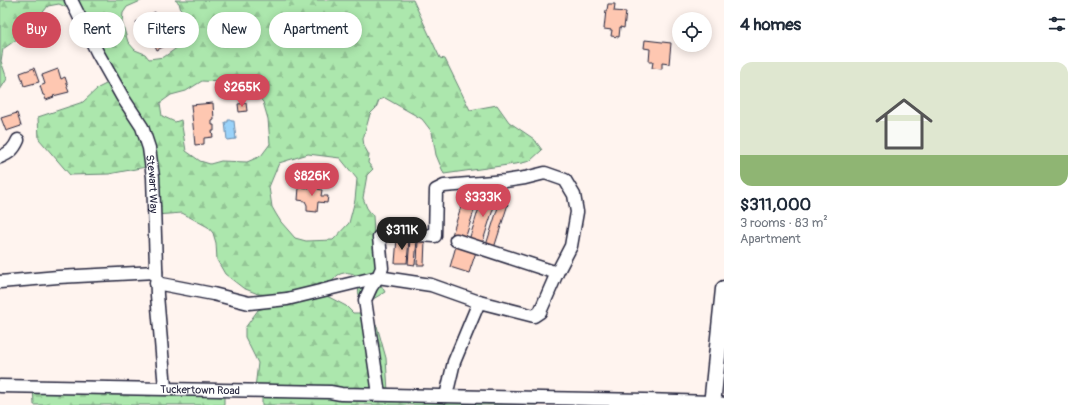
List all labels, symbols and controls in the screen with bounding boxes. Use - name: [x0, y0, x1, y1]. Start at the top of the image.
- chip: Buy: [12, 12, 61, 48]
- chip: Rent: [69, 12, 125, 48]
- chip: Filters: [133, 12, 199, 48]
- chip: New: [207, 12, 261, 48]
- chip: Apartment: [269, 12, 362, 48]
- map controls: [672, 12, 712, 52]
- button: locate: [672, 12, 712, 52]
- icon: filters: [1046, 13, 1068, 35]
- text: 4 homes: [740, 14, 801, 35]
- pin: $265K: [214, 74, 270, 108]
- text: $265K: [224, 79, 260, 95]
- icon: home: [868, 88, 940, 160]
- street label: Stewart Way: [143, 154, 161, 214]
- pin: $826K: [284, 163, 340, 197]
- text: $826K: [294, 168, 330, 184]
- pin: $333K: [455, 184, 511, 218]
- text: $333K: [465, 189, 501, 205]
- text: $311,000: [740, 194, 811, 215]
- text: 3 rooms · 83 m²: [740, 215, 828, 231]
- pin: $311K: [374, 217, 430, 251]
- text: $311K: [386, 222, 418, 238]
- text: Apartment: [740, 231, 801, 247]
- street label: Tuckertown Road: [160, 382, 240, 397]

